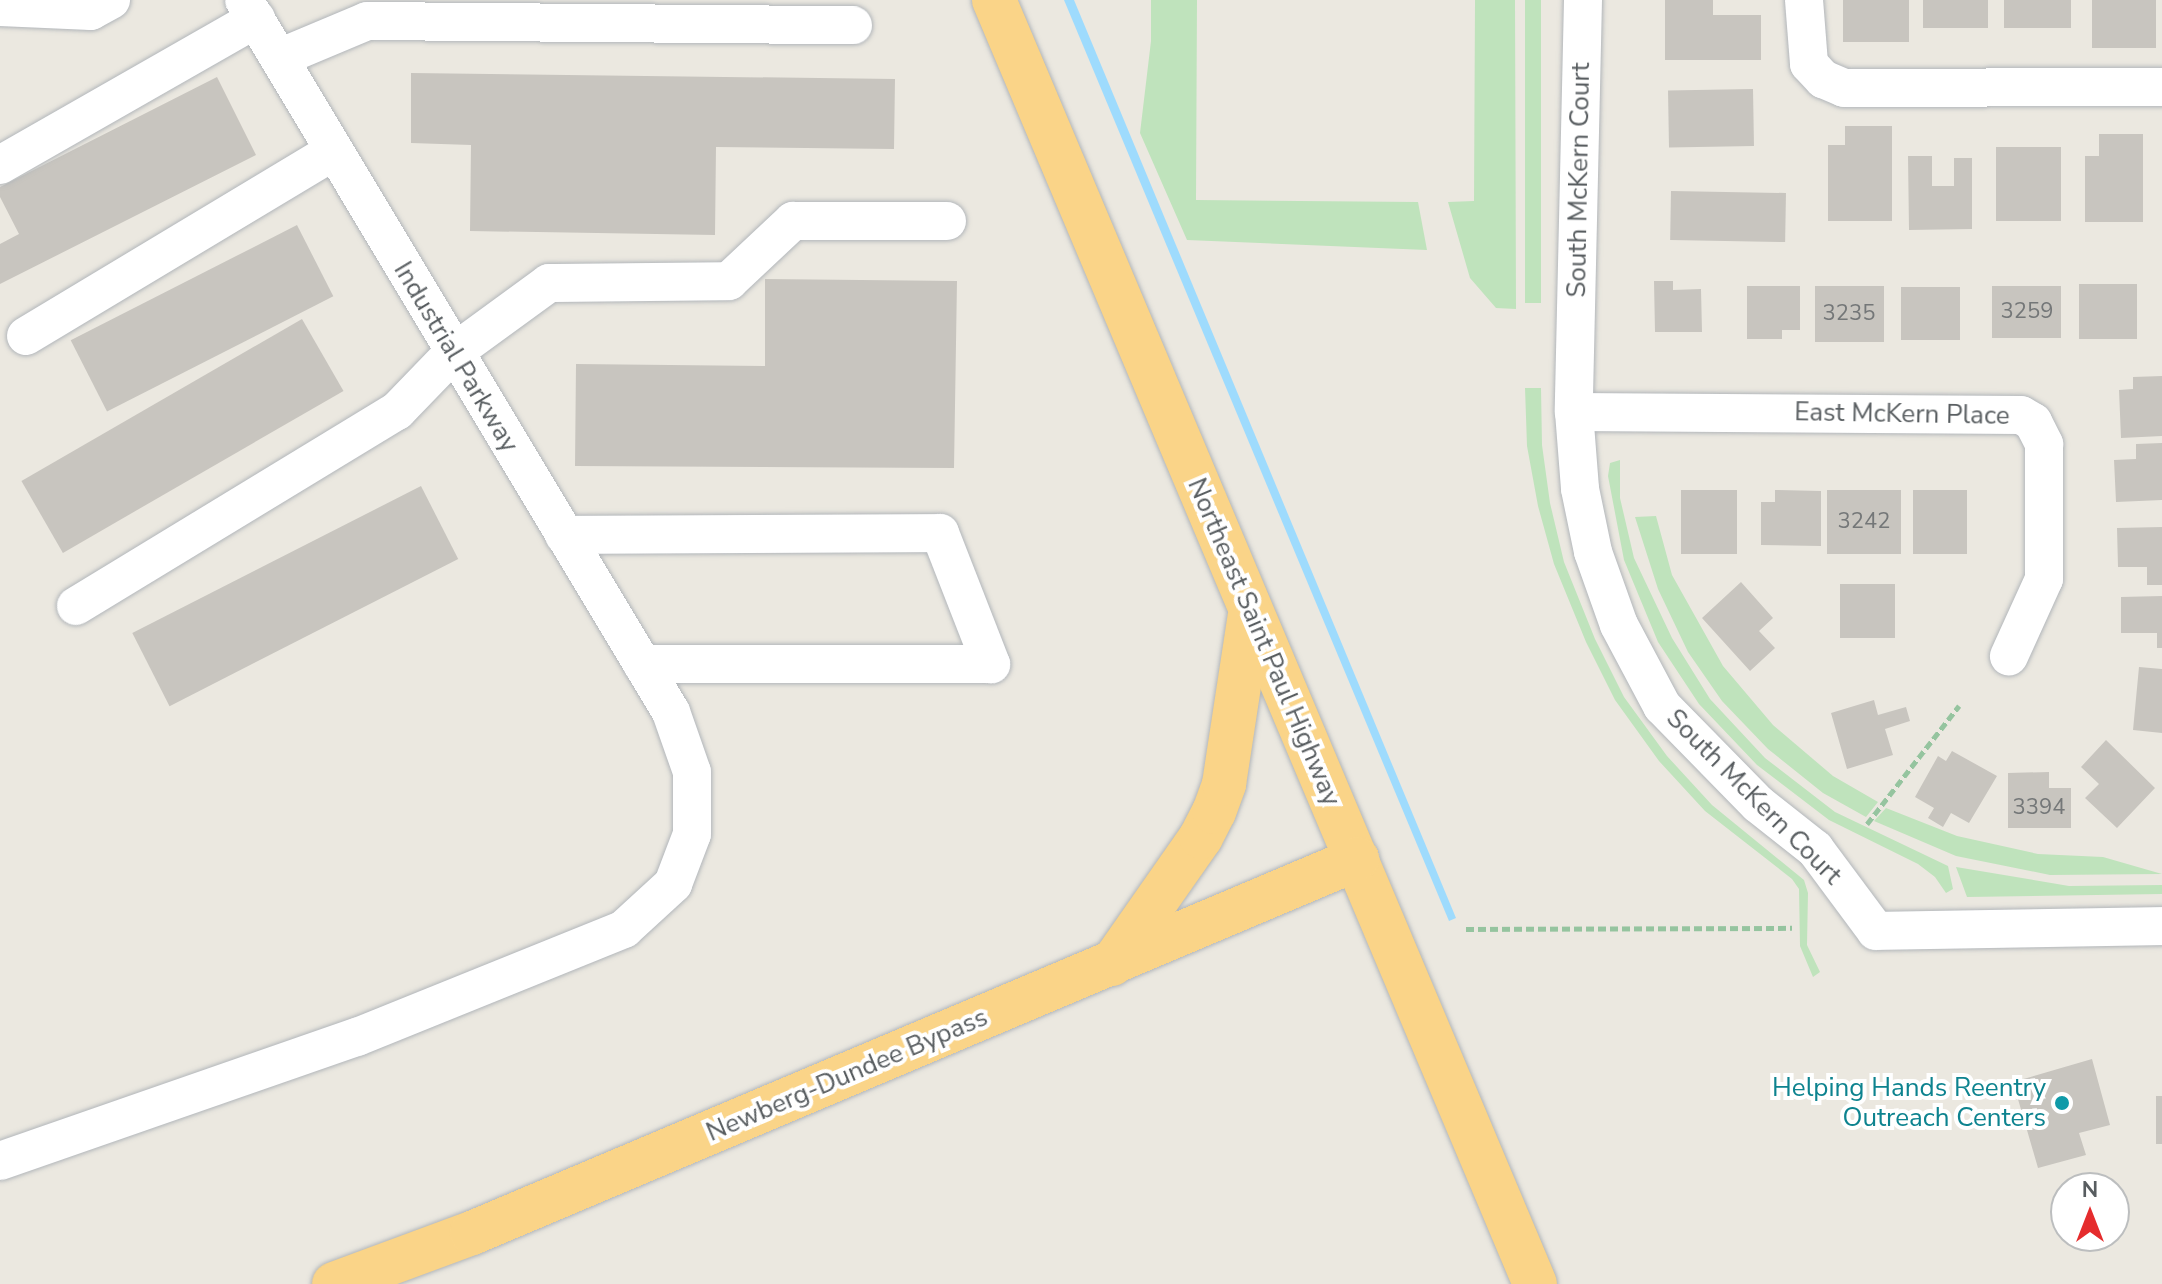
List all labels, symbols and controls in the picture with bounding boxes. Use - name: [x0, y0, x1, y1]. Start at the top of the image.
- street label: South McKern Court: [1561, 62, 1597, 298]
- street label: Industrial Parkway: [387, 256, 525, 458]
- house number: 3259: [2001, 299, 2053, 325]
- house number: 3235: [1823, 301, 1875, 327]
- street label: East McKern Place: [1794, 397, 2010, 431]
- street label: Northeast Saint Paul Highway: [1181, 474, 1347, 810]
- house number: 3242: [1838, 509, 1890, 535]
- street label: South McKern Court: [1660, 703, 1848, 891]
- house number: 3394: [2013, 795, 2065, 821]
- street label: Newberg-Dundee Bypass: [702, 1002, 992, 1148]
- place label: Helping Hands Reentry Outreach Centers: [1772, 1072, 2046, 1134]
- marker: Helping Hands Reentry Outreach Centers: [2053, 1094, 2071, 1112]
- north arrow: [2050, 1172, 2130, 1252]
- text: N: [2082, 1175, 2098, 1205]

